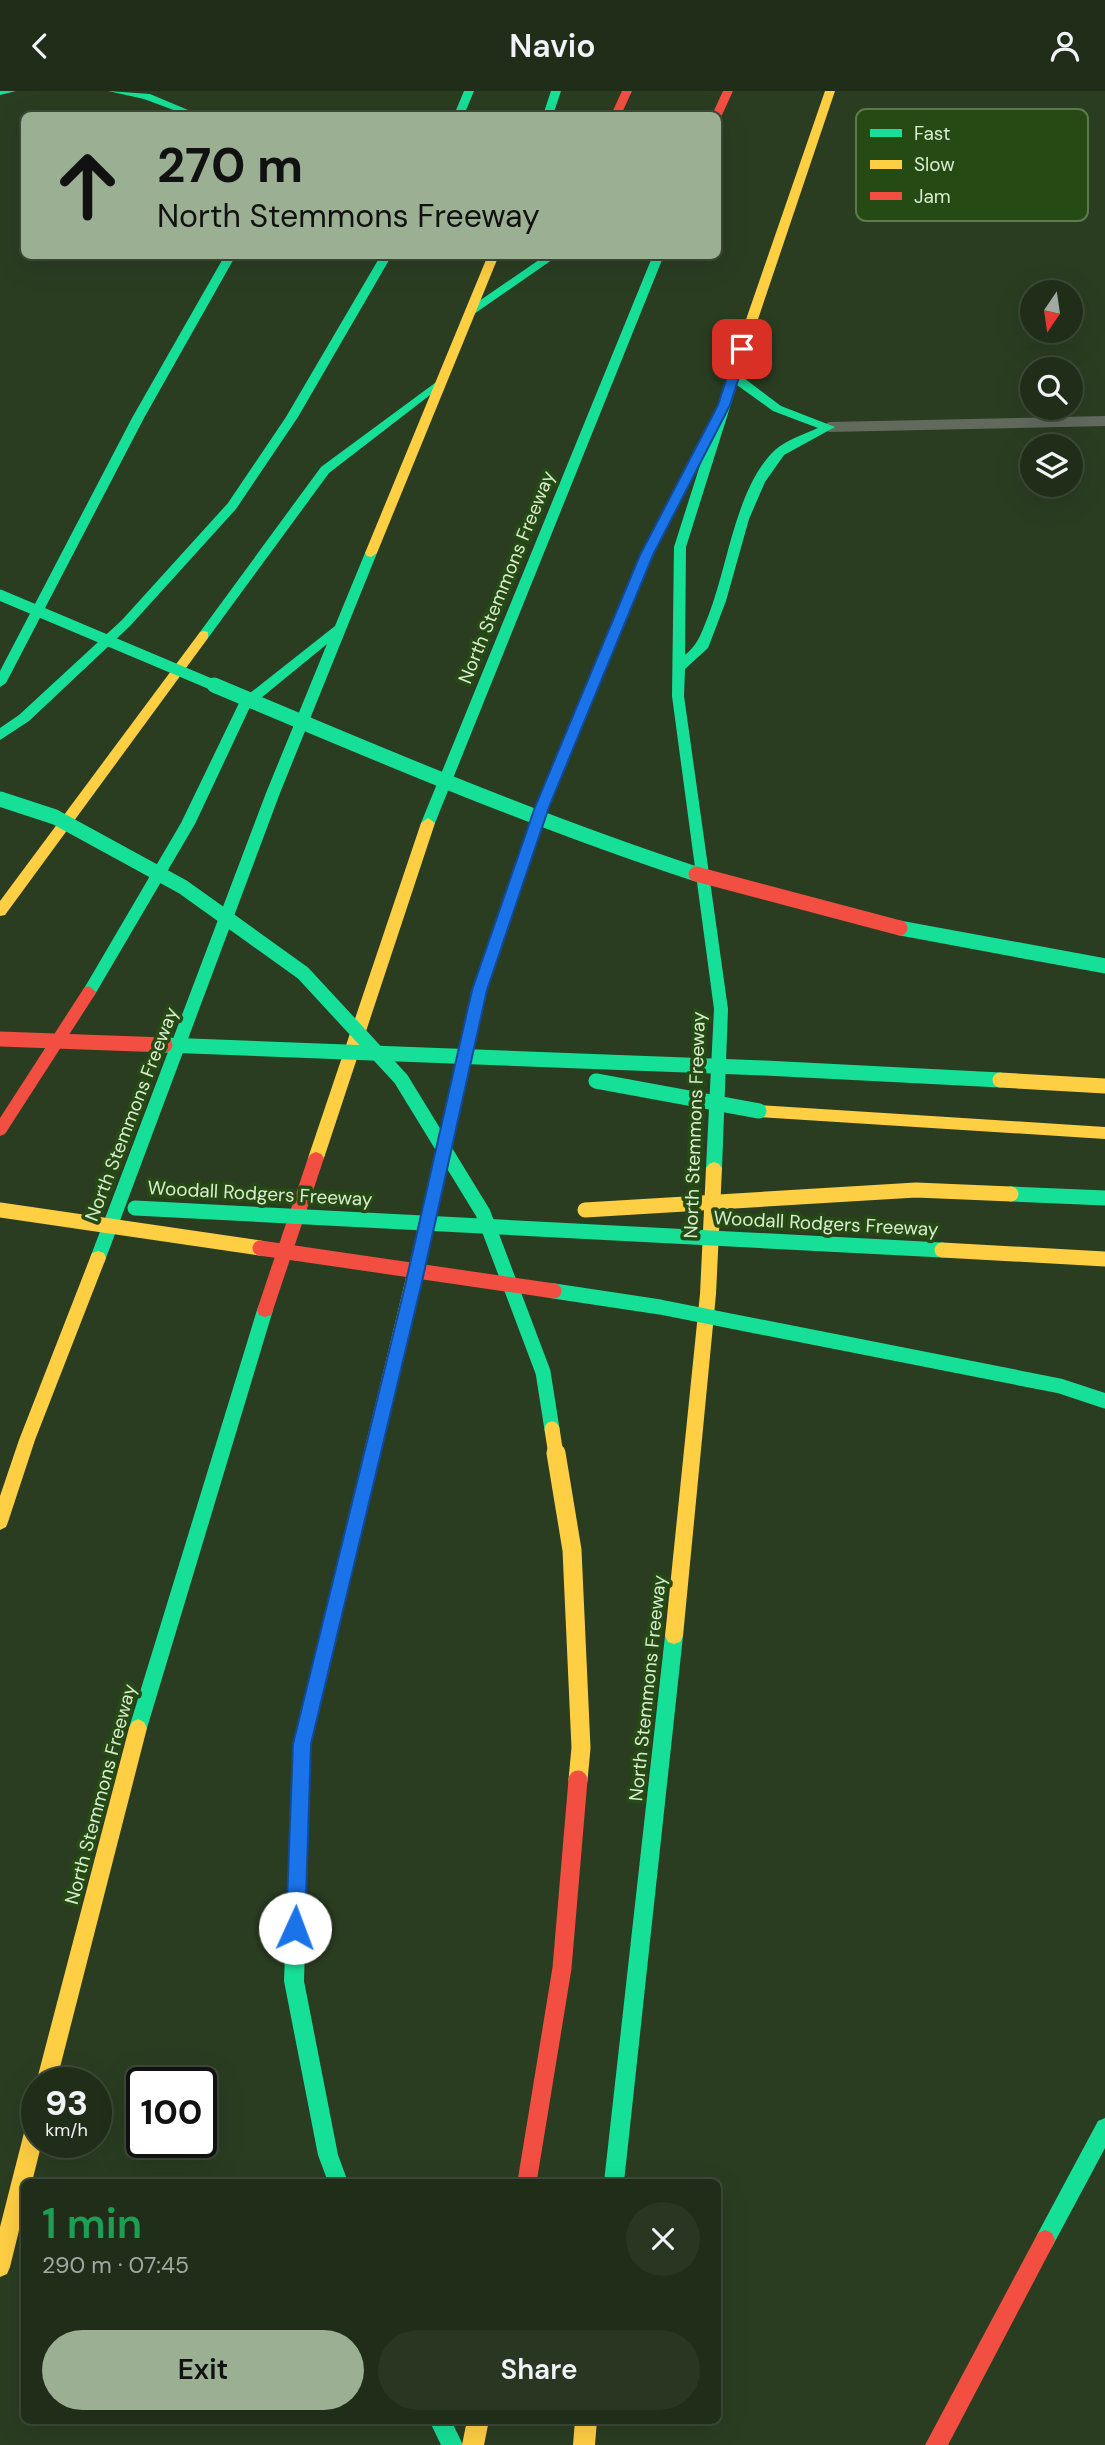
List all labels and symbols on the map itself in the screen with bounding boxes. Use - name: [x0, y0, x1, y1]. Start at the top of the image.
- legend: [856, 109, 1088, 221]
- text: Fast: [914, 121, 950, 146]
- text: Slow: [914, 152, 955, 177]
- text: Jam: [914, 184, 951, 209]
- north arrow: [1020, 280, 1083, 343]
- pin: [712, 319, 772, 379]
- street label: North Stemmons Freeway: [452, 467, 561, 687]
- street label: North Stemmons Freeway: [79, 1003, 184, 1225]
- street label: North Stemmons Freeway: [678, 1011, 711, 1239]
- street label: Woodall Rodgers Freeway: [147, 1175, 373, 1212]
- street label: Woodall Rodgers Freeway: [713, 1205, 939, 1242]
- street label: North Stemmons Freeway: [623, 1573, 672, 1802]
- street label: North Stemmons Freeway: [59, 1681, 142, 1907]
- position arrow: [258, 1891, 332, 1965]
- speed limit sign: 100: [126, 2067, 217, 2158]

